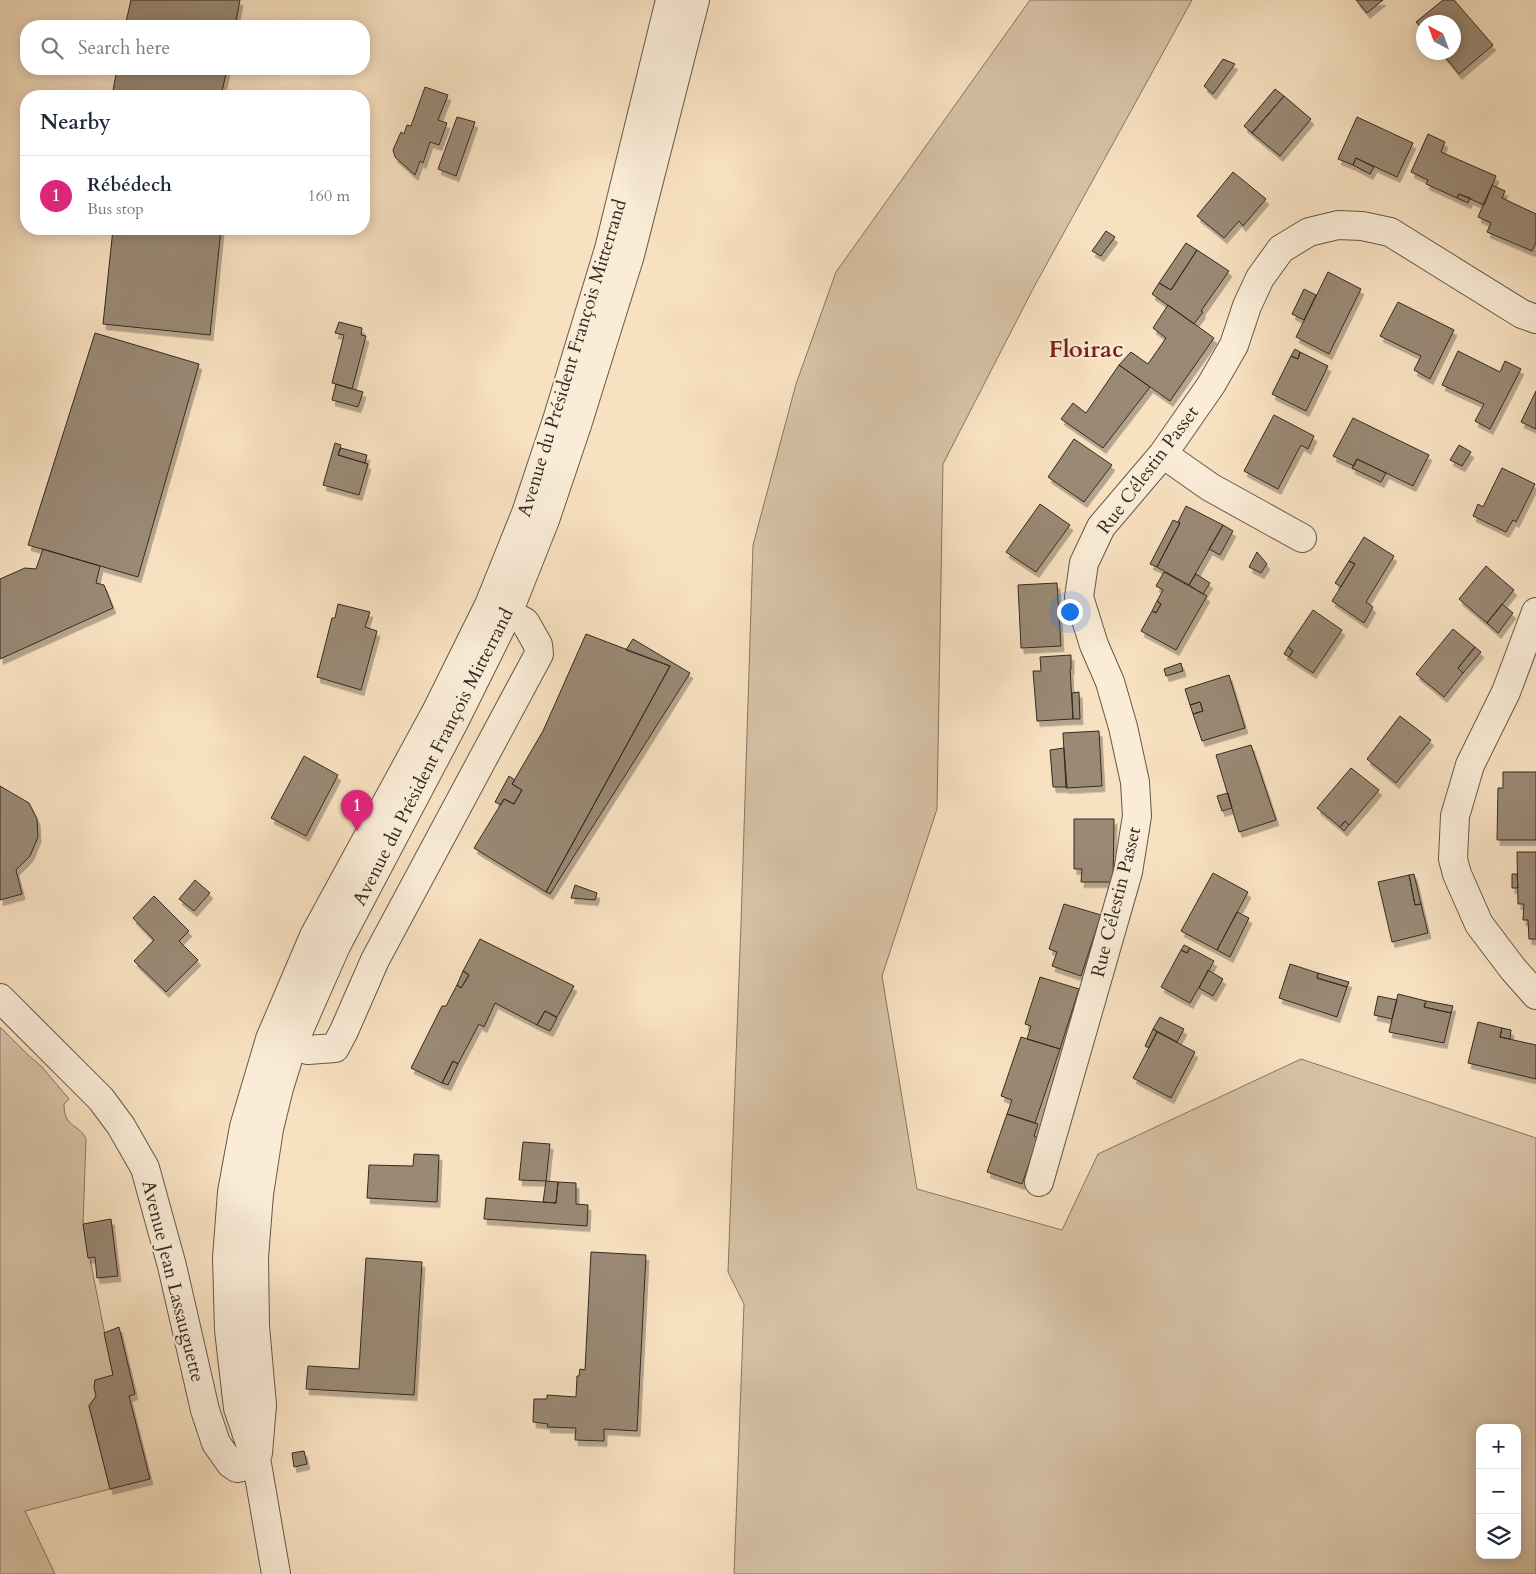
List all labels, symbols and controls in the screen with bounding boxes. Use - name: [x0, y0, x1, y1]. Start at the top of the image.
- north arrow: [1416, 15, 1461, 60]
- search box: [20, 20, 370, 75]
- icon: search: [38, 34, 66, 62]
- text: Search here: [78, 35, 170, 61]
- text: Nearby: [40, 108, 111, 137]
- text: Rébédech: [87, 172, 172, 198]
- text: 1: [52, 185, 60, 207]
- text: 160 m: [308, 185, 350, 207]
- street label: Avenue du Président François Mitterrand: [511, 196, 633, 520]
- text: Bus stop: [87, 198, 144, 220]
- district label: Floirac: [1049, 333, 1123, 366]
- street label: Rue Célestin Passet: [1091, 401, 1205, 539]
- your location: [1057, 599, 1083, 625]
- street label: Avenue du Président François Mitterrand: [346, 604, 520, 910]
- pin: 1: [341, 790, 373, 831]
- street label: Rue Célestin Passet: [1085, 824, 1147, 980]
- street label: Avenue Jean Lassauguette: [135, 1177, 211, 1385]
- map controls: [1476, 1424, 1521, 1559]
- button: +: [1476, 1424, 1521, 1469]
- button: −: [1476, 1469, 1521, 1514]
- button: layers: [1476, 1514, 1521, 1559]

